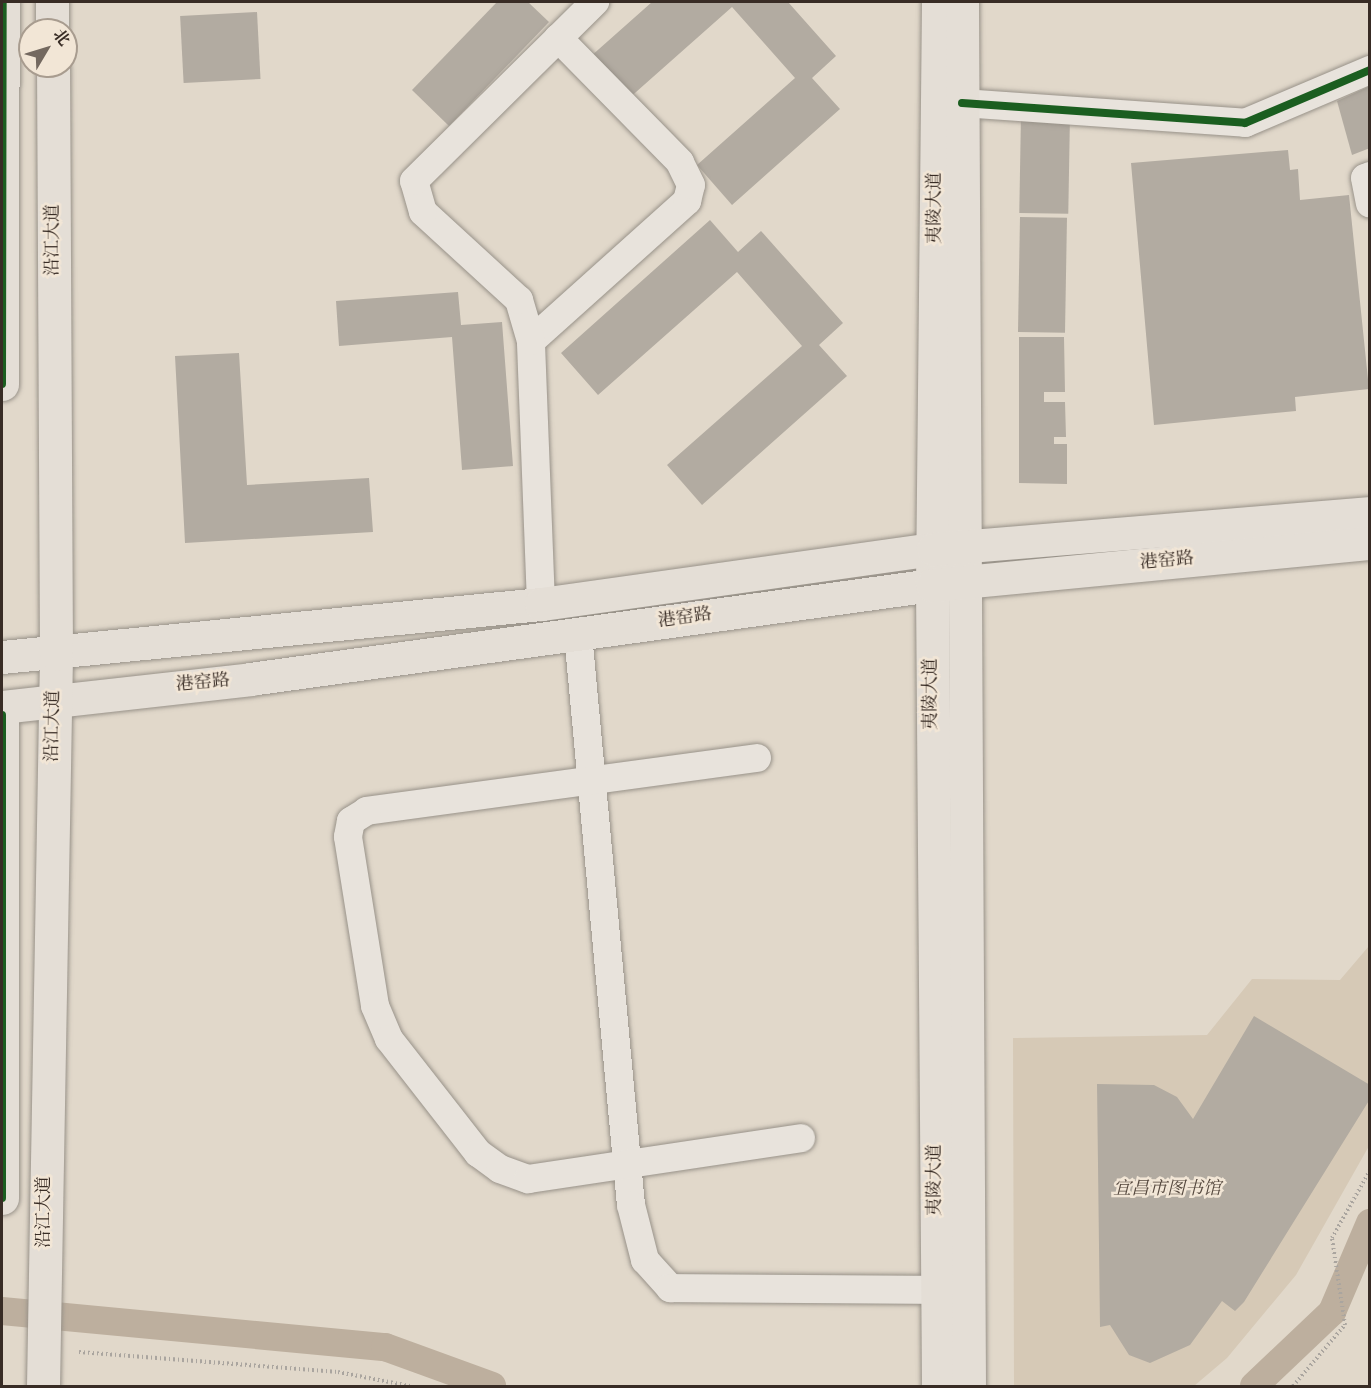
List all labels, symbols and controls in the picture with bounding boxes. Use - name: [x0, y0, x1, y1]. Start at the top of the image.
- north arrow: [18, 18, 78, 78]
- text: 北: [48, 26, 73, 51]
- street label: 夷陵大道: [925, 172, 947, 244]
- street label: 沿江大道: [43, 204, 65, 276]
- street label: 港窑路: [1139, 549, 1195, 575]
- street label: 港窑路: [657, 605, 713, 633]
- street label: 夷陵大道: [921, 658, 943, 730]
- street label: 港窑路: [175, 671, 231, 697]
- street label: 沿江大道: [43, 690, 65, 762]
- street label: 夷陵大道: [925, 1144, 947, 1216]
- street label: 沿江大道: [34, 1176, 56, 1248]
- park label: 宜昌市图书馆: [1113, 1179, 1221, 1201]

